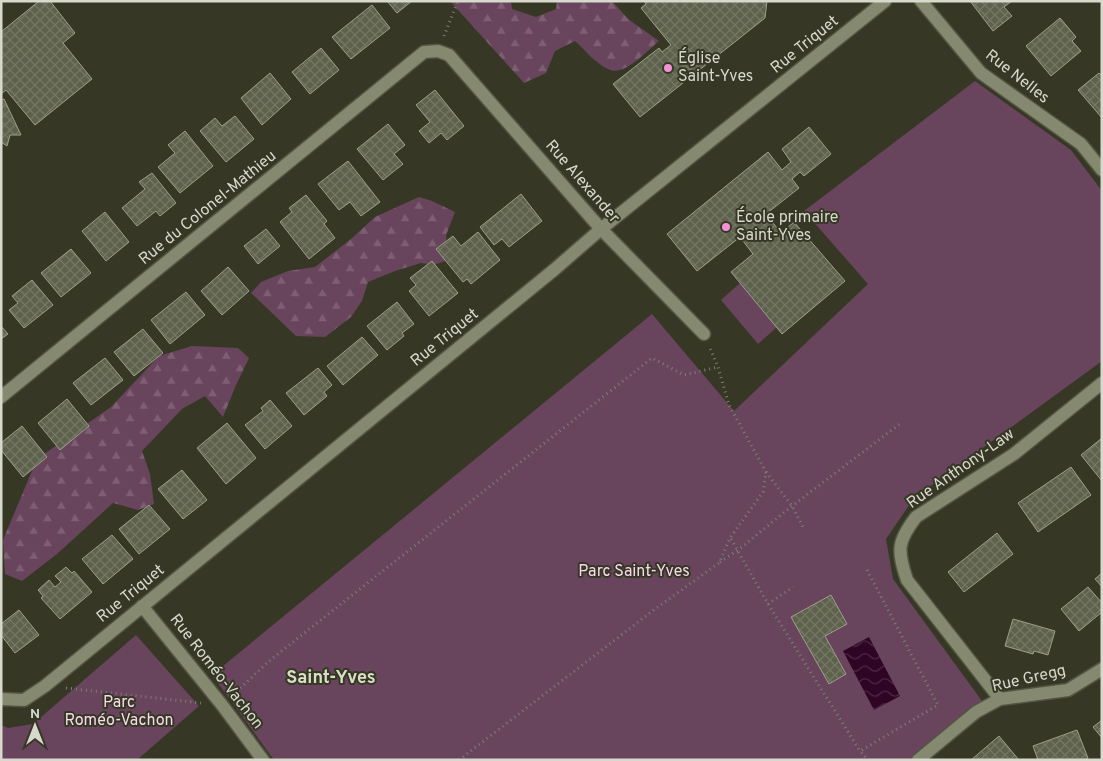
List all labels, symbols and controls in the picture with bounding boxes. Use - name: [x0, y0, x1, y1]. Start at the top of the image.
- street label: Rue Triquet: [767, 12, 843, 78]
- street label: Rue Nelles: [981, 46, 1053, 108]
- place label: Église Saint-Yves: [678, 47, 753, 87]
- marker: Église Saint-Yves: [662, 62, 674, 74]
- street label: Rue Alexander: [540, 136, 624, 228]
- street label: Rue du Colonel-Mathieu: [135, 146, 281, 270]
- place label: École primaire Saint-Yves: [736, 206, 838, 246]
- marker: École primaire Saint-Yves: [720, 221, 732, 233]
- street label: Rue Triquet: [407, 305, 483, 371]
- street label: Rue Anthony-Law: [903, 424, 1019, 514]
- street label: Rue Triquet: [93, 561, 169, 627]
- park label: Parc Saint-Yves: [578, 562, 690, 582]
- street label: Rue Roméo-Vachon: [165, 610, 267, 734]
- street label: Rue Gregg: [990, 661, 1068, 697]
- district label: Saint-Yves: [286, 667, 376, 690]
- park label: Parc Roméo-Vachon: [64, 693, 174, 731]
- north arrow: [10, 701, 60, 751]
- text: N: [30, 706, 40, 723]

